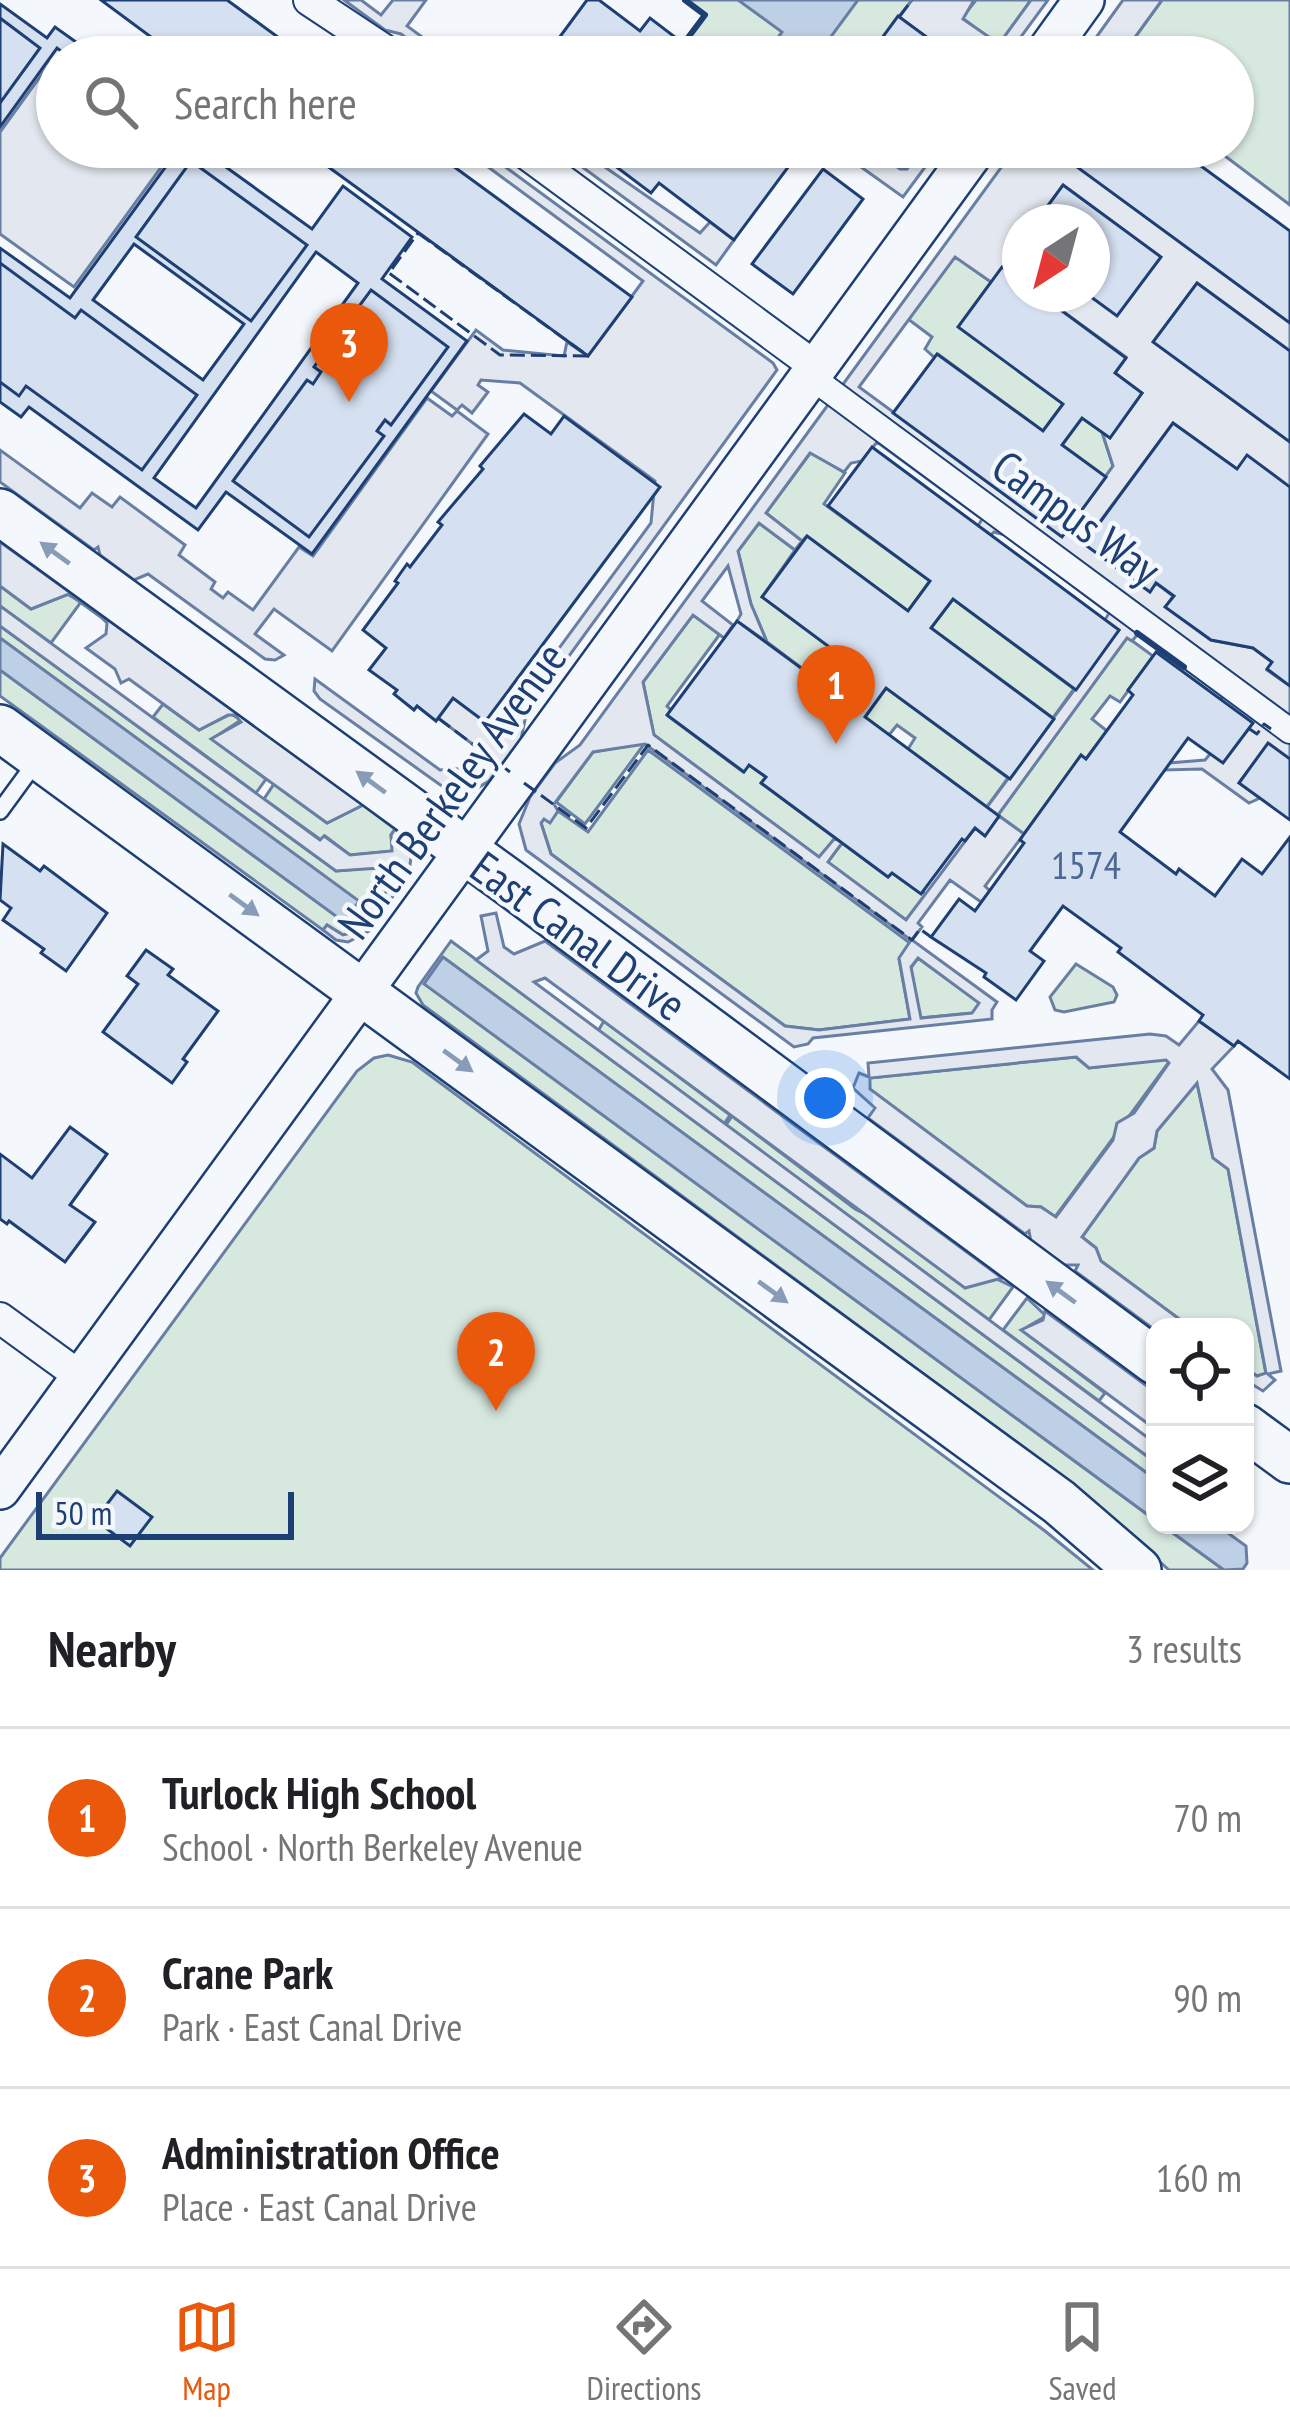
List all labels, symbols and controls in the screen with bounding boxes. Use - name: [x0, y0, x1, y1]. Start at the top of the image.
- search box: [36, 36, 1254, 168]
- icon: search: [78, 69, 144, 135]
- text: Search here: [174, 73, 357, 131]
- north arrow: [1002, 204, 1110, 312]
- pin: 3: [310, 303, 388, 402]
- street label: Campus Way: [981, 436, 1173, 598]
- one-way arrow: [39, 541, 71, 565]
- street label: North Berkeley Avenue: [324, 630, 578, 950]
- pin: 1: [797, 645, 875, 744]
- one-way arrow: [355, 771, 387, 794]
- street label: East Canal Drive: [460, 837, 698, 1033]
- house number: 1574: [1051, 839, 1121, 890]
- one-way arrow: [228, 893, 260, 916]
- one-way arrow: [442, 1049, 474, 1073]
- your location: [795, 1068, 855, 1128]
- one-way arrow: [757, 1280, 788, 1304]
- one-way arrow: [1045, 1280, 1077, 1304]
- pin: 2: [457, 1312, 535, 1411]
- map controls: [1146, 1318, 1254, 1534]
- button: locate: [1146, 1318, 1254, 1426]
- button: layers: [1146, 1426, 1254, 1534]
- scale bar: [36, 1486, 294, 1539]
- text: 50 m: [54, 1491, 112, 1534]
- text: Nearby: [48, 1615, 176, 1681]
- text: 3 results: [1126, 1623, 1242, 1674]
- text: Turlock High School: [162, 1763, 476, 1821]
- text: 1: [78, 1792, 96, 1843]
- text: 70 m: [1173, 1792, 1242, 1843]
- text: School · North Berkeley Avenue: [162, 1821, 583, 1872]
- text: Crane Park: [162, 1943, 333, 2001]
- text: 2: [78, 1972, 96, 2023]
- text: 90 m: [1173, 1972, 1242, 2023]
- text: Park · East Canal Drive: [162, 2001, 462, 2052]
- text: Administration Office: [162, 2123, 500, 2181]
- text: 3: [78, 2152, 96, 2203]
- text: 160 m: [1156, 2152, 1242, 2203]
- text: Place · East Canal Drive: [162, 2181, 477, 2232]
- tab: Map: [174, 2294, 240, 2409]
- tab: Directions: [587, 2294, 701, 2409]
- tab: Saved: [1048, 2294, 1116, 2409]

